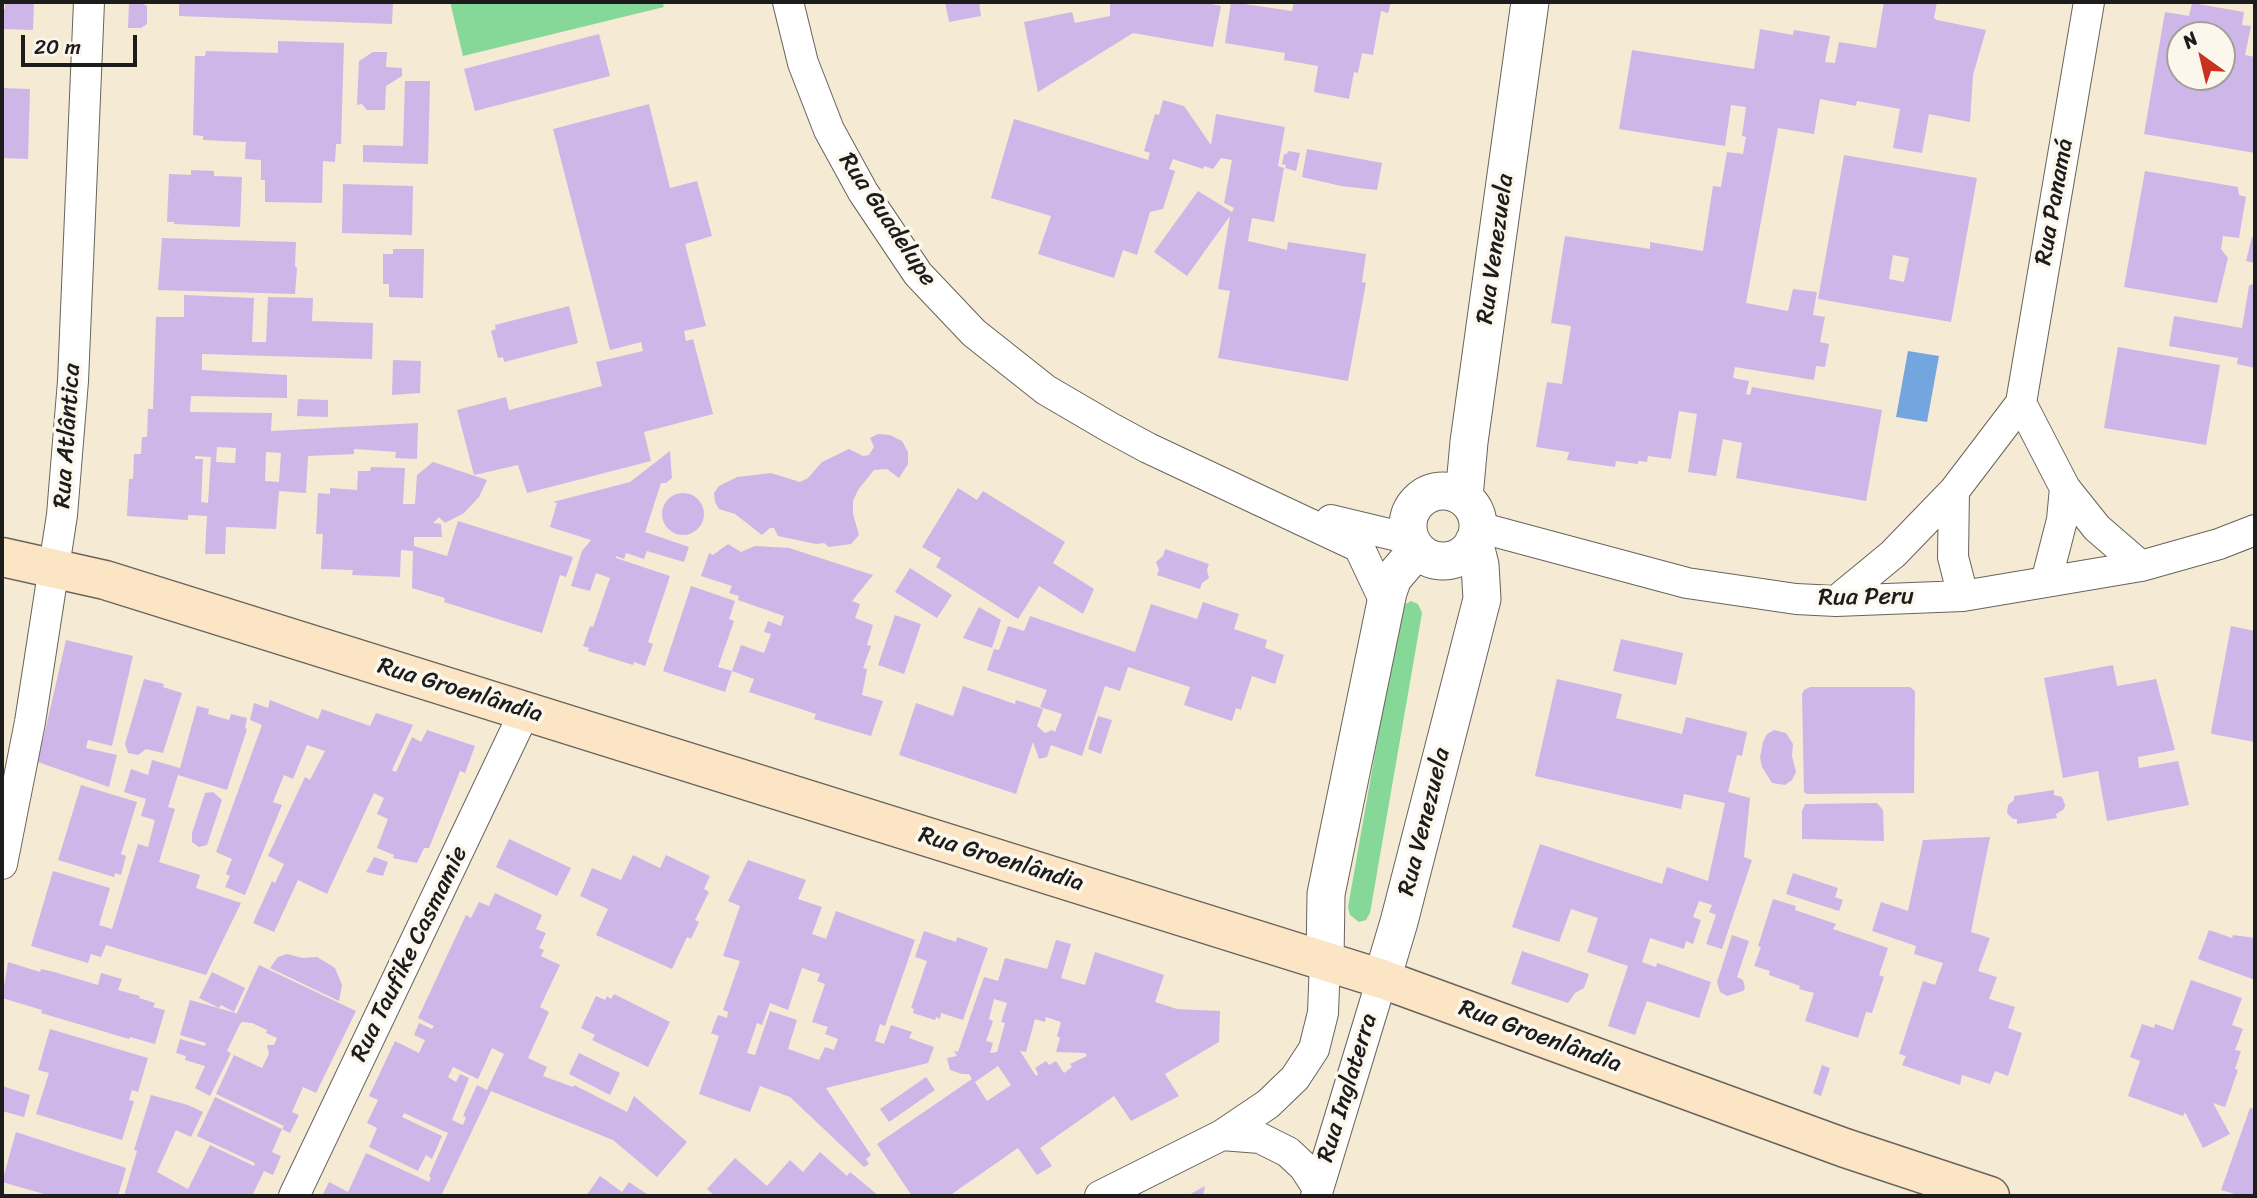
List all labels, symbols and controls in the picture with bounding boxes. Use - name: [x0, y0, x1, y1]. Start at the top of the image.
- scale bar: [24, 21, 140, 65]
- north arrow: [2166, 21, 2236, 91]
- text: N: [2175, 22, 2205, 57]
- text: 20 m: [34, 28, 81, 66]
- street label: Rua Panamá: [2030, 137, 2080, 267]
- street label: Rua Guadelupe: [832, 148, 942, 292]
- street label: Rua Venezuela: [1471, 172, 1521, 326]
- street label: Rua Atlântica: [49, 363, 87, 509]
- street label: Rua Peru: [1818, 583, 1914, 613]
- street label: Rua Groenlândia: [374, 652, 546, 730]
- street label: Rua Venezuela: [1393, 745, 1457, 899]
- street label: Rua Groenlândia: [915, 821, 1087, 899]
- street label: Rua Taufike Casmamie: [345, 842, 475, 1066]
- street label: Rua Groenlândia: [1455, 994, 1625, 1080]
- street label: Rua Inglaterra: [1312, 1010, 1384, 1166]

